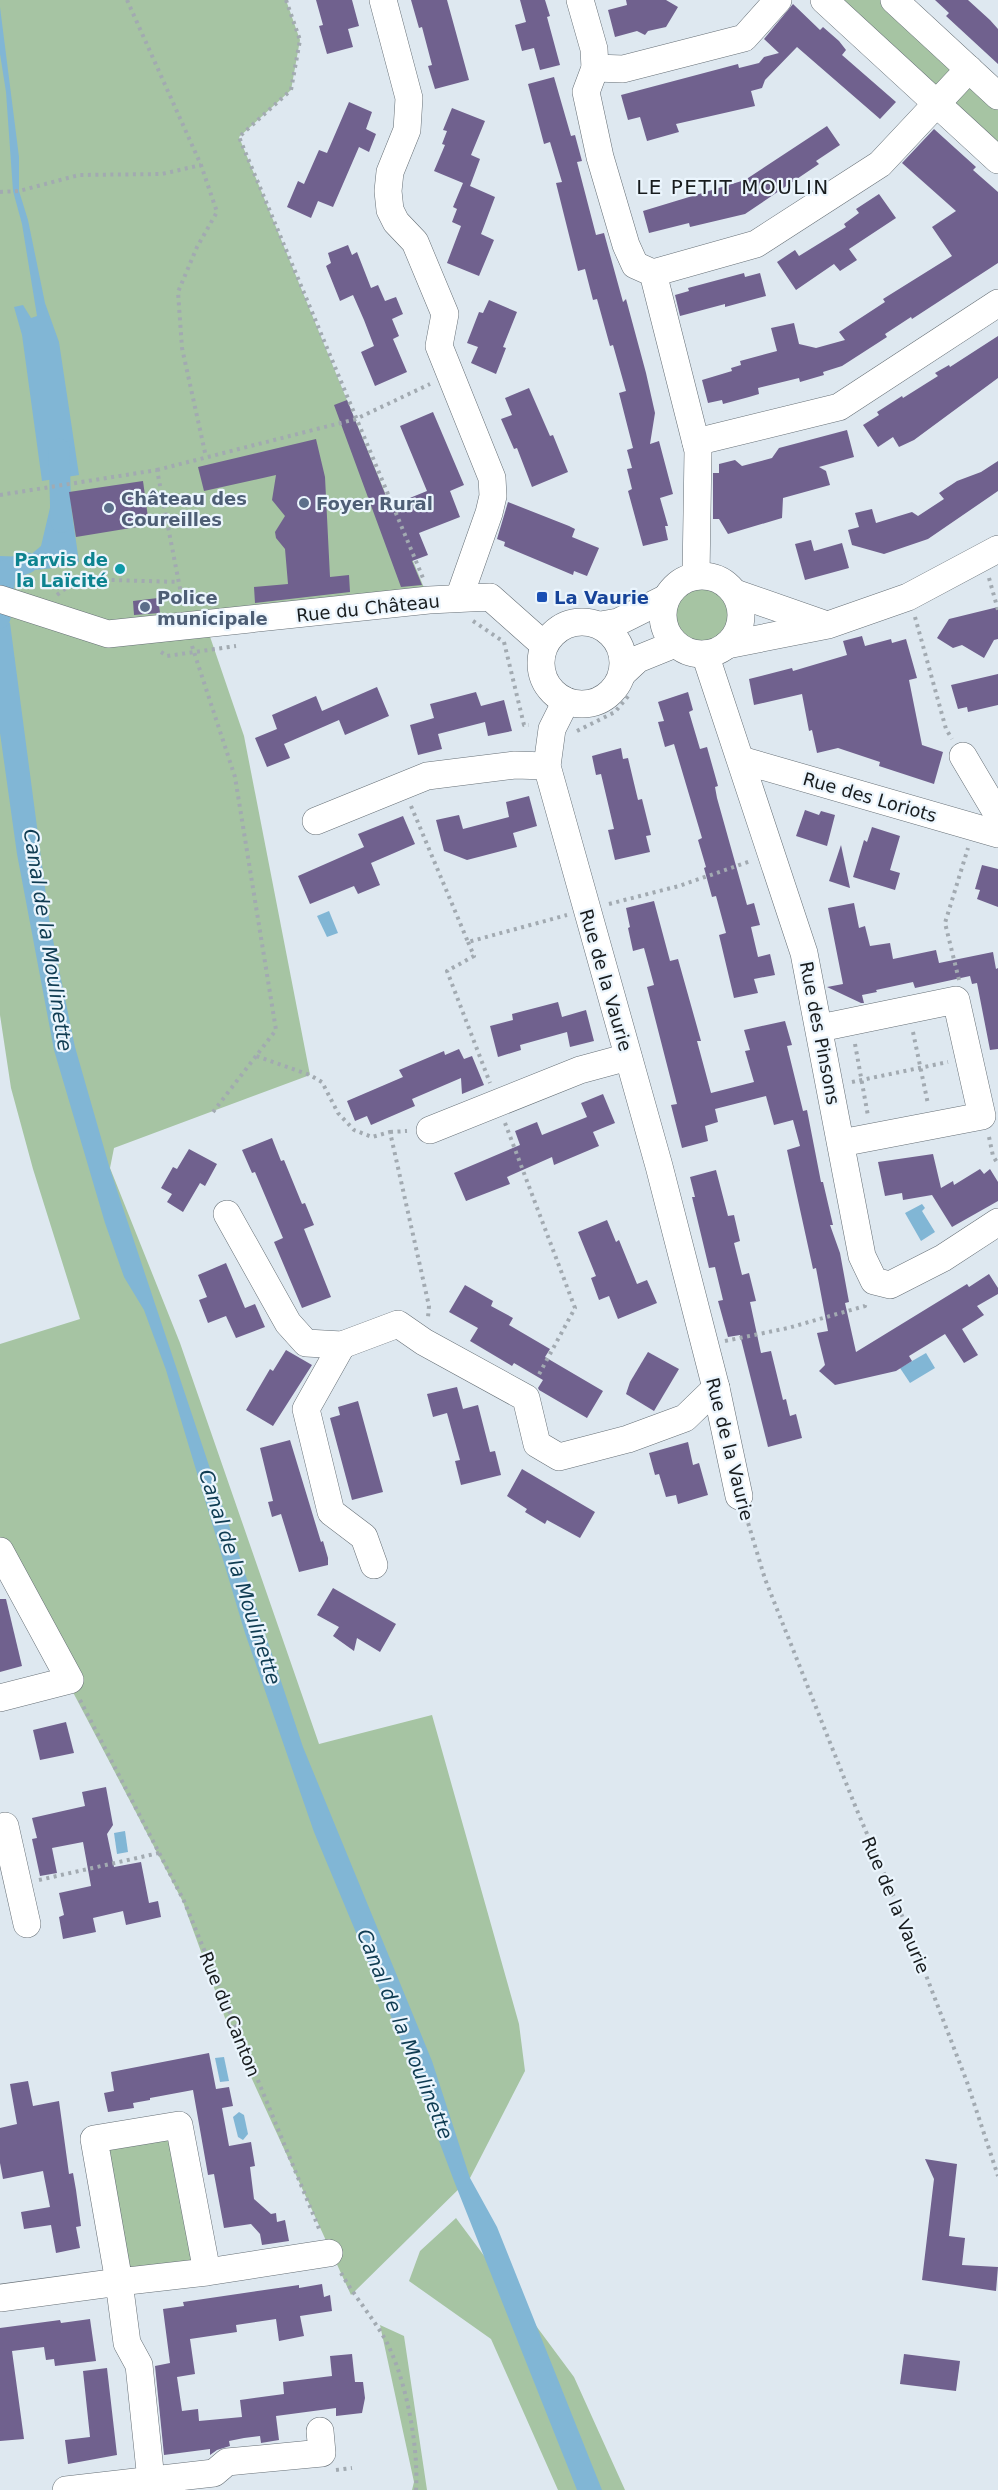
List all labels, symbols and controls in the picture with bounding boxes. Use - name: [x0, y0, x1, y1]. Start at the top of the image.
- district label: LE PETIT MOULIN: [636, 175, 830, 199]
- place label: Château des Coureilles: [121, 488, 247, 530]
- place label: Foyer Rural: [316, 493, 433, 514]
- marker: Foyer Rural: [297, 496, 311, 510]
- marker: Château des Coureilles: [102, 501, 116, 515]
- place label: Parvis de la Laïcité: [14, 549, 108, 591]
- marker: Parvis de la Laïcité: [113, 562, 127, 576]
- place label: Police municipale: [157, 587, 268, 629]
- place label: La Vaurie: [554, 587, 649, 608]
- street label: Rue du Château: [295, 590, 441, 626]
- marker: La Vaurie: [535, 590, 549, 604]
- marker: Police municipale: [138, 600, 152, 614]
- street label: Rue des Loriots: [801, 768, 939, 826]
- water label: Canal de la Moulinette: [19, 827, 77, 1053]
- street label: Rue de la Vaurie: [576, 907, 636, 1053]
- street label: Rue des Pinsons: [796, 960, 844, 1106]
- street label: Rue de la Vaurie: [702, 1375, 758, 1523]
- water label: Canal de la Moulinette: [194, 1466, 286, 1688]
- street label: Rue de la Vaurie: [858, 1833, 934, 1977]
- water label: Canal de la Moulinette: [352, 1925, 458, 2143]
- street label: Rue du Canton: [195, 1948, 265, 2080]

